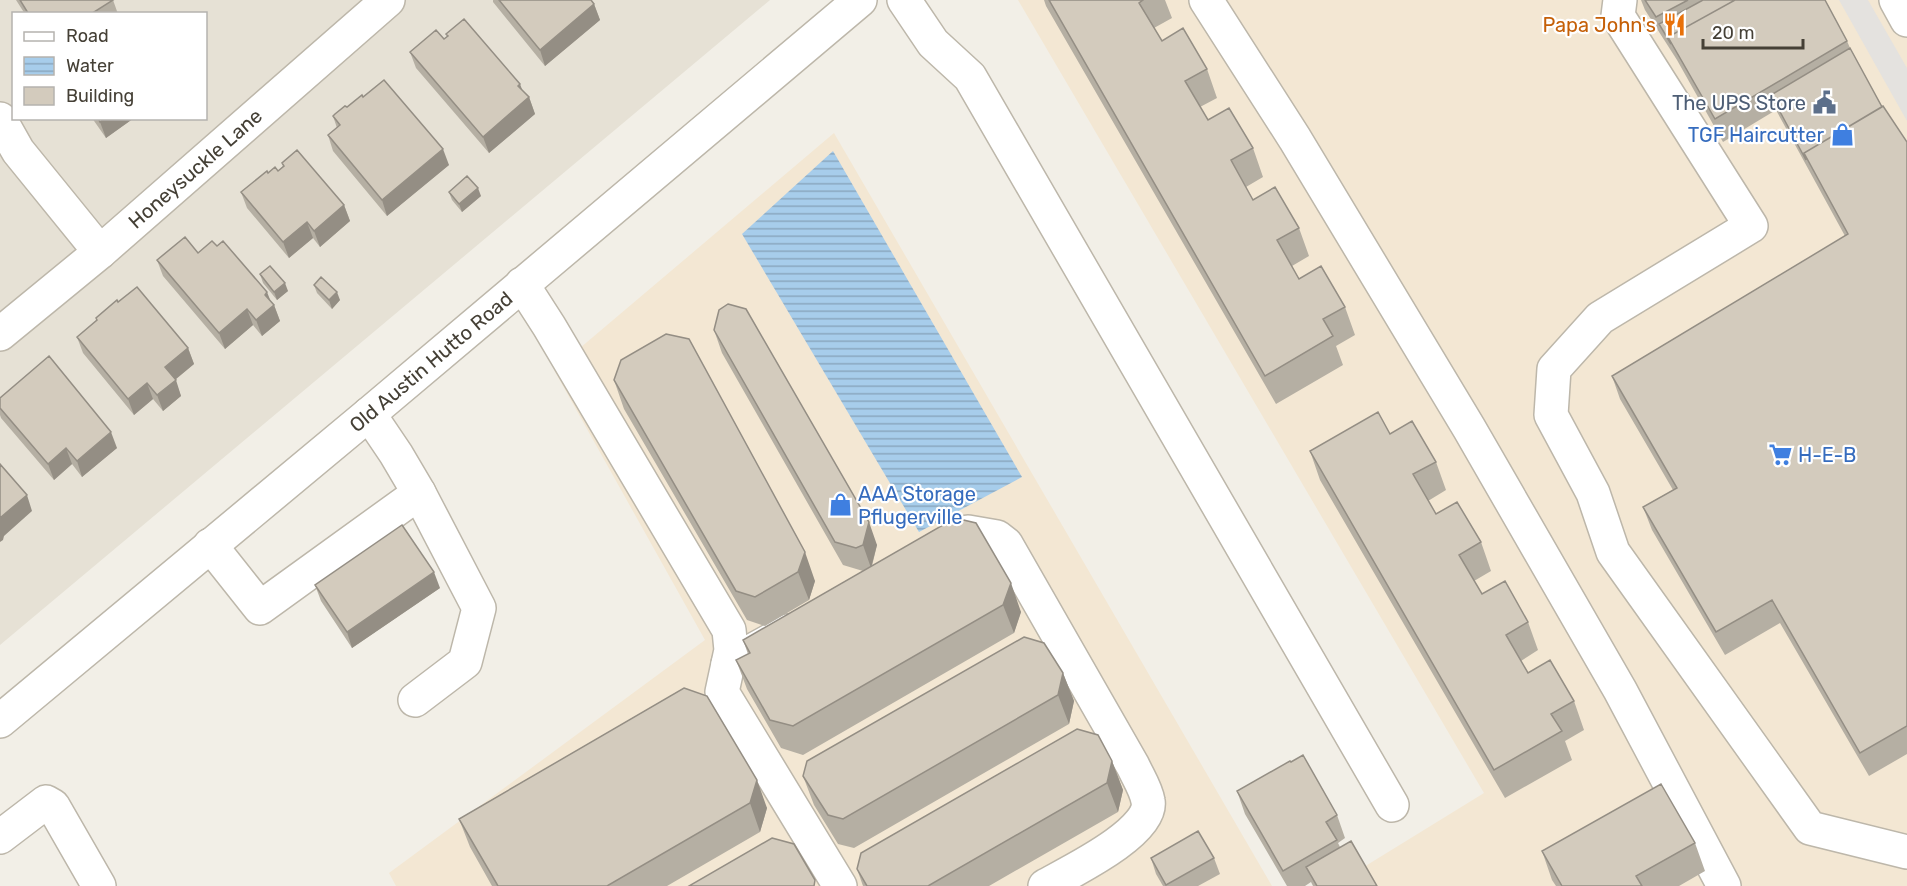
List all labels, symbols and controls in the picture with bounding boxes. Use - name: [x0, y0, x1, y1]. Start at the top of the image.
- legend: [12, 12, 207, 120]
- restaurant icon: Papa John's: [1661, 12, 1687, 38]
- scale bar: [1703, 12, 1804, 50]
- place label: Papa John's: [1542, 13, 1656, 37]
- text: 20 m: [1712, 22, 1754, 44]
- text: Road: [66, 25, 109, 47]
- text: Water: [66, 55, 114, 77]
- text: Building: [66, 85, 134, 107]
- public building icon: The UPS Store: [1811, 90, 1837, 116]
- place label: The UPS Store: [1672, 91, 1806, 115]
- street label: Honeysuckle Lane: [124, 104, 267, 233]
- shop icon: TGF Haircutter: [1829, 122, 1855, 148]
- place label: TGF Haircutter: [1688, 123, 1824, 147]
- street label: Old Austin Hutto Road: [345, 286, 517, 437]
- supermarket icon: H-E-B: [1767, 442, 1793, 468]
- place label: H-E-B: [1798, 443, 1856, 467]
- place label: AAA Storage Pflugerville: [858, 482, 976, 529]
- shop icon: AAA Storage Pflugerville: [827, 492, 853, 518]

